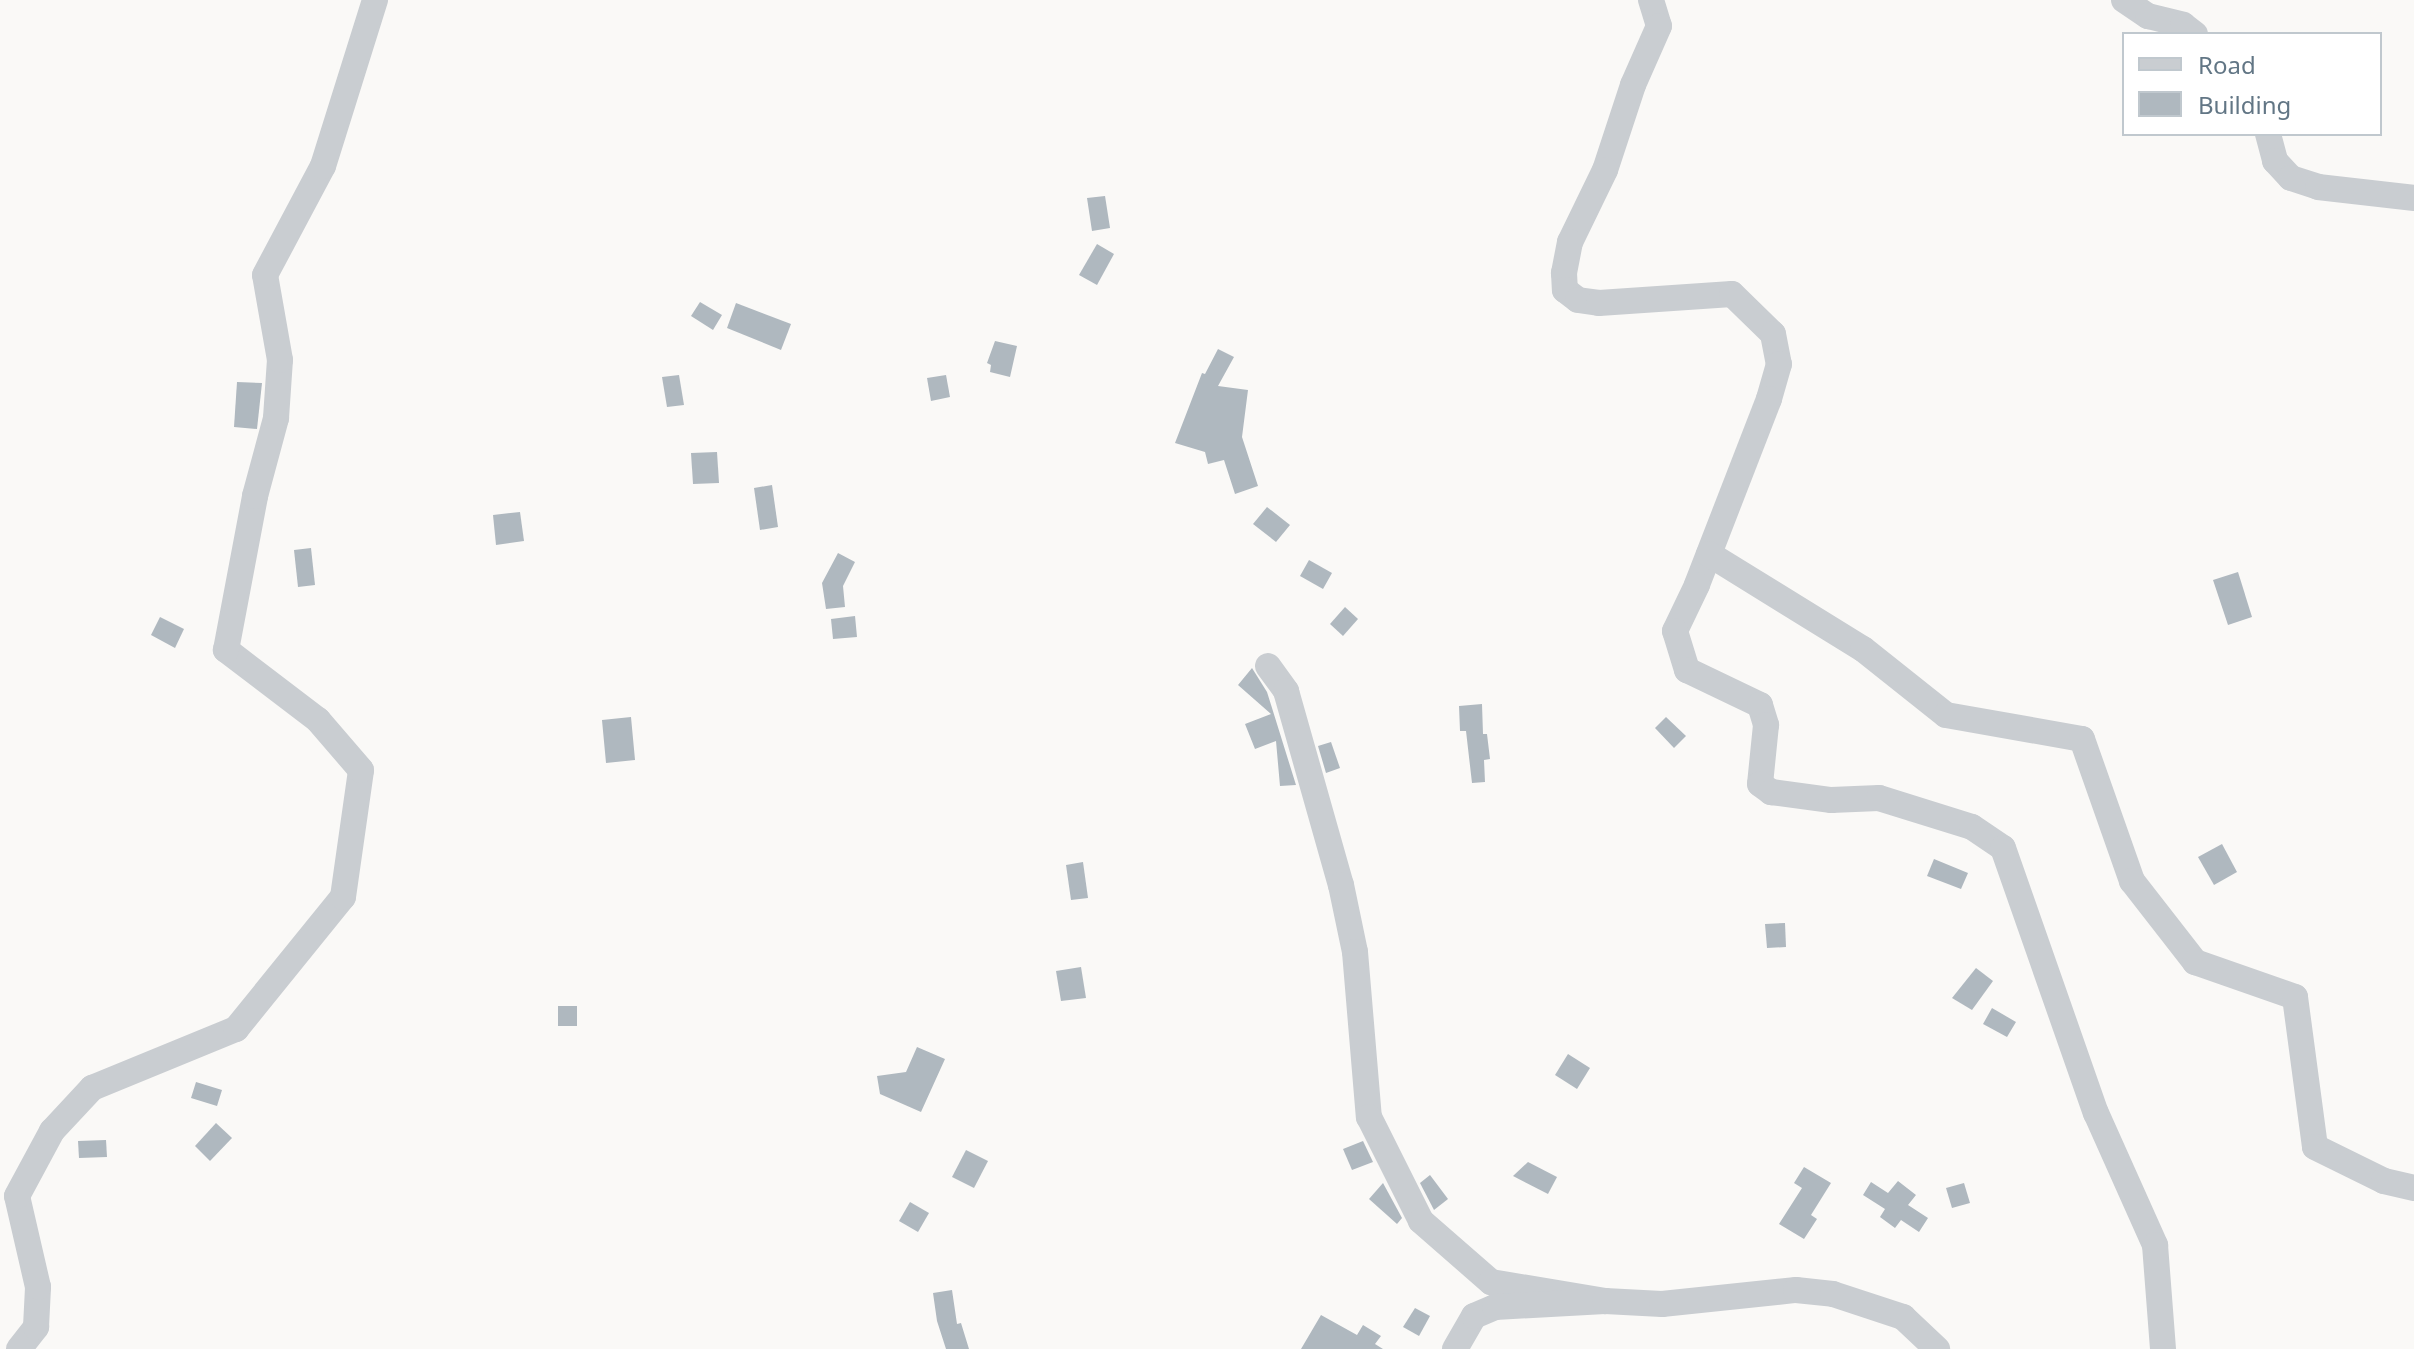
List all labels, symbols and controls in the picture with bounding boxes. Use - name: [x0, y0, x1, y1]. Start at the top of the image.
- legend: [2122, 32, 2382, 136]
- text: Road: [2198, 48, 2256, 81]
- text: Building: [2198, 88, 2291, 121]

